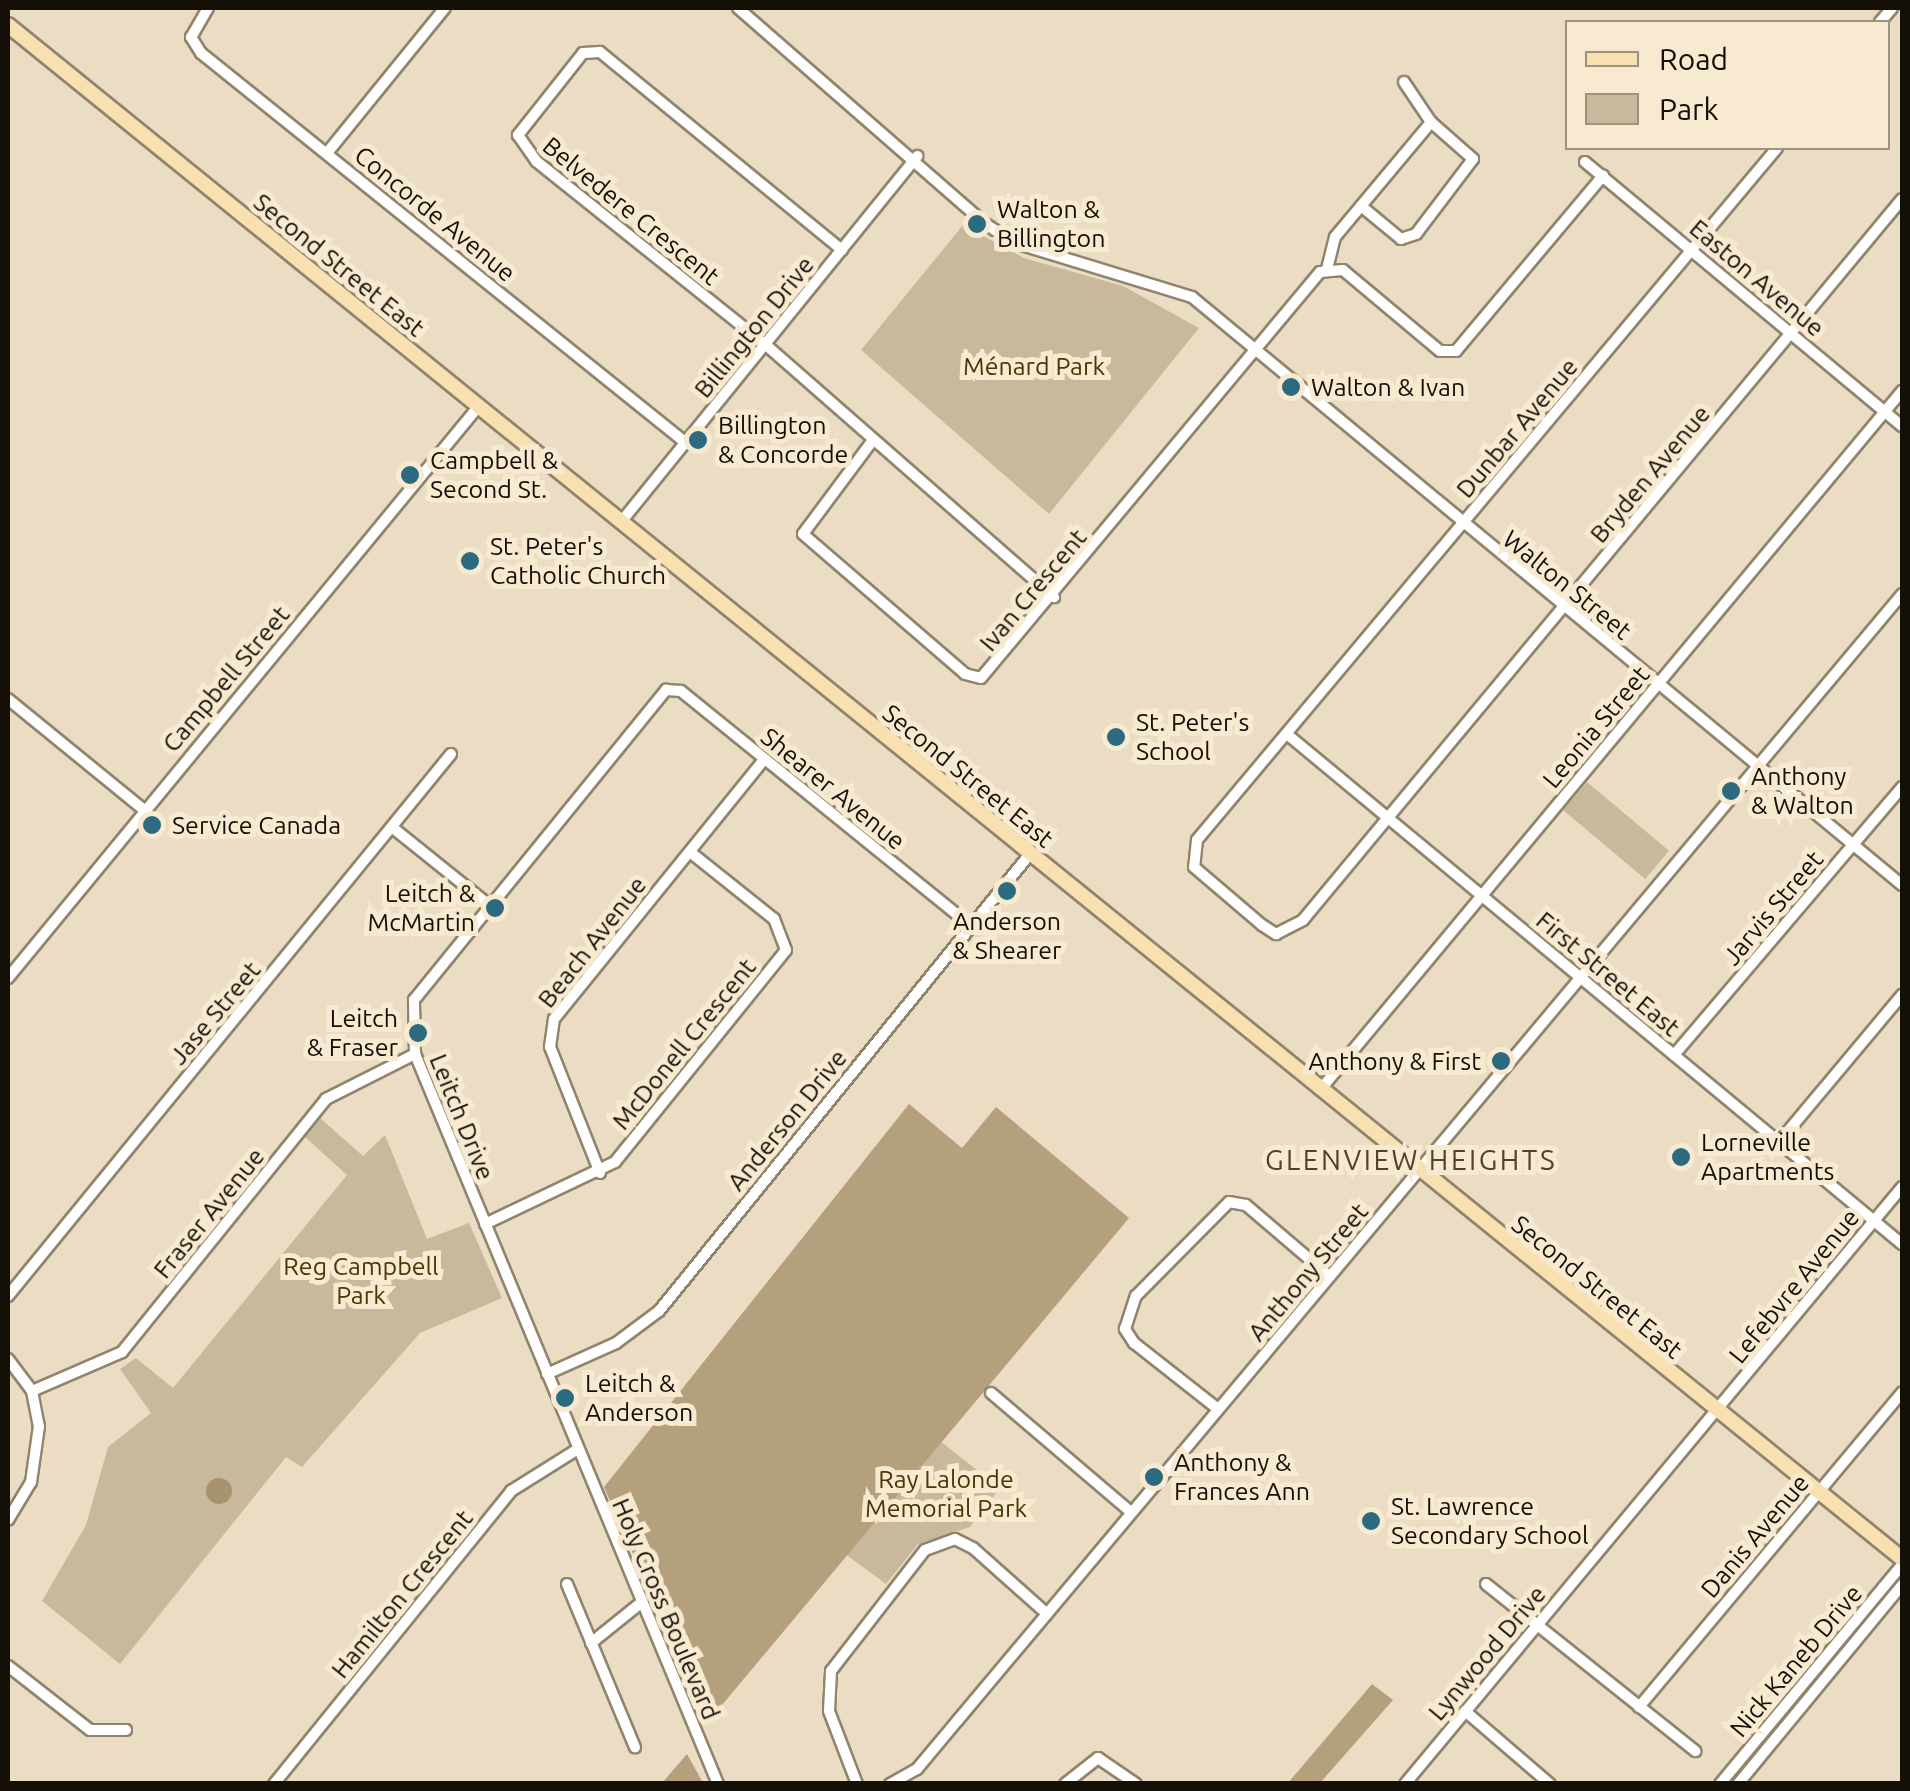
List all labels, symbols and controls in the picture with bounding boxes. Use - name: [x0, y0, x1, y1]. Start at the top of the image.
- legend: [1565, 20, 1890, 150]
- text: Road: [1659, 42, 1728, 76]
- text: Park: [1659, 92, 1719, 126]
- street label: Belvedere Crescent: [537, 131, 725, 291]
- street label: Concorde Avenue: [349, 140, 521, 288]
- street label: Second Street East: [248, 187, 430, 343]
- place label: Walton & Billington: [997, 195, 1105, 254]
- marker: Walton & Billington: [966, 213, 988, 235]
- street label: Easton Avenue: [1684, 213, 1830, 343]
- street label: Billington Drive: [688, 250, 820, 404]
- park label: Ménard Park: [963, 351, 1105, 381]
- street label: Dunbar Avenue: [1450, 352, 1584, 504]
- place label: Walton & Ivan: [1311, 372, 1465, 402]
- marker: Walton & Ivan: [1280, 376, 1302, 398]
- street label: Bryden Avenue: [1584, 399, 1716, 549]
- place label: Billington & Concorde: [718, 411, 848, 470]
- marker: Billington & Concorde: [687, 429, 709, 451]
- place label: Campbell & Second St.: [430, 446, 558, 505]
- marker: Campbell & Second St.: [399, 464, 421, 486]
- street label: Ivan Crescent: [973, 523, 1093, 657]
- street label: Walton Street: [1497, 524, 1637, 646]
- place label: St. Peter's Catholic Church: [490, 532, 666, 591]
- marker: St. Peter's Catholic Church: [459, 550, 481, 572]
- street label: Campbell Street: [156, 600, 296, 758]
- street label: Leonia Street: [1536, 660, 1656, 794]
- street label: Second Street East: [877, 698, 1059, 854]
- place label: St. Peter's School: [1136, 708, 1249, 767]
- street label: Shearer Avenue: [755, 722, 911, 856]
- marker: St. Peter's School: [1105, 726, 1127, 748]
- place label: Anthony & Walton: [1751, 762, 1854, 821]
- marker: Anthony & Walton: [1720, 780, 1742, 802]
- place label: Service Canada: [172, 810, 341, 840]
- marker: Service Canada: [141, 814, 163, 836]
- street label: Jarvis Street: [1717, 845, 1829, 971]
- street label: Beach Avenue: [531, 870, 653, 1014]
- place label: Leitch & McMartin: [367, 879, 475, 938]
- marker: Anderson & Shearer: [996, 880, 1018, 902]
- marker: Leitch & McMartin: [484, 897, 506, 919]
- street label: First Street East: [1530, 905, 1686, 1043]
- place label: Anderson & Shearer: [953, 907, 1061, 966]
- street label: McDonell Crescent: [606, 952, 762, 1136]
- street label: Jase Street: [163, 955, 267, 1071]
- place label: Leitch & Fraser: [307, 1004, 398, 1063]
- marker: Leitch & Fraser: [407, 1022, 429, 1044]
- street label: Anderson Drive: [721, 1043, 853, 1197]
- place label: Anthony & First: [1308, 1046, 1481, 1076]
- street label: Leitch Drive: [423, 1050, 501, 1184]
- marker: Anthony & First: [1490, 1050, 1512, 1072]
- place label: Lorneville Apartments: [1701, 1128, 1834, 1187]
- street label: Fraser Avenue: [147, 1142, 271, 1284]
- district label: GLENVIEW HEIGHTS: [1265, 1143, 1557, 1177]
- marker: Lorneville Apartments: [1670, 1146, 1692, 1168]
- street label: Anthony Street: [1242, 1197, 1374, 1347]
- street label: Lefebvre Avenue: [1723, 1203, 1865, 1369]
- street label: Second Street East: [1506, 1209, 1688, 1365]
- park label: Reg Campbell Park: [283, 1252, 439, 1311]
- place label: Leitch & Anderson: [585, 1369, 693, 1428]
- marker: Leitch & Anderson: [554, 1387, 576, 1409]
- place label: Anthony & Frances Ann: [1174, 1448, 1310, 1507]
- park label: Ray Lalonde Memorial Park: [865, 1465, 1027, 1524]
- marker: Anthony & Frances Ann: [1143, 1466, 1165, 1488]
- street label: Danis Avenue: [1695, 1468, 1815, 1604]
- place label: St. Lawrence Secondary School: [1391, 1492, 1588, 1551]
- street label: Holy Cross Boulevard: [606, 1494, 726, 1724]
- street label: Hamilton Crescent: [325, 1504, 479, 1684]
- marker: St. Lawrence Secondary School: [1360, 1510, 1382, 1532]
- street label: Lynwood Drive: [1422, 1579, 1552, 1727]
- street label: Nick Kaneb Drive: [1724, 1579, 1868, 1743]

